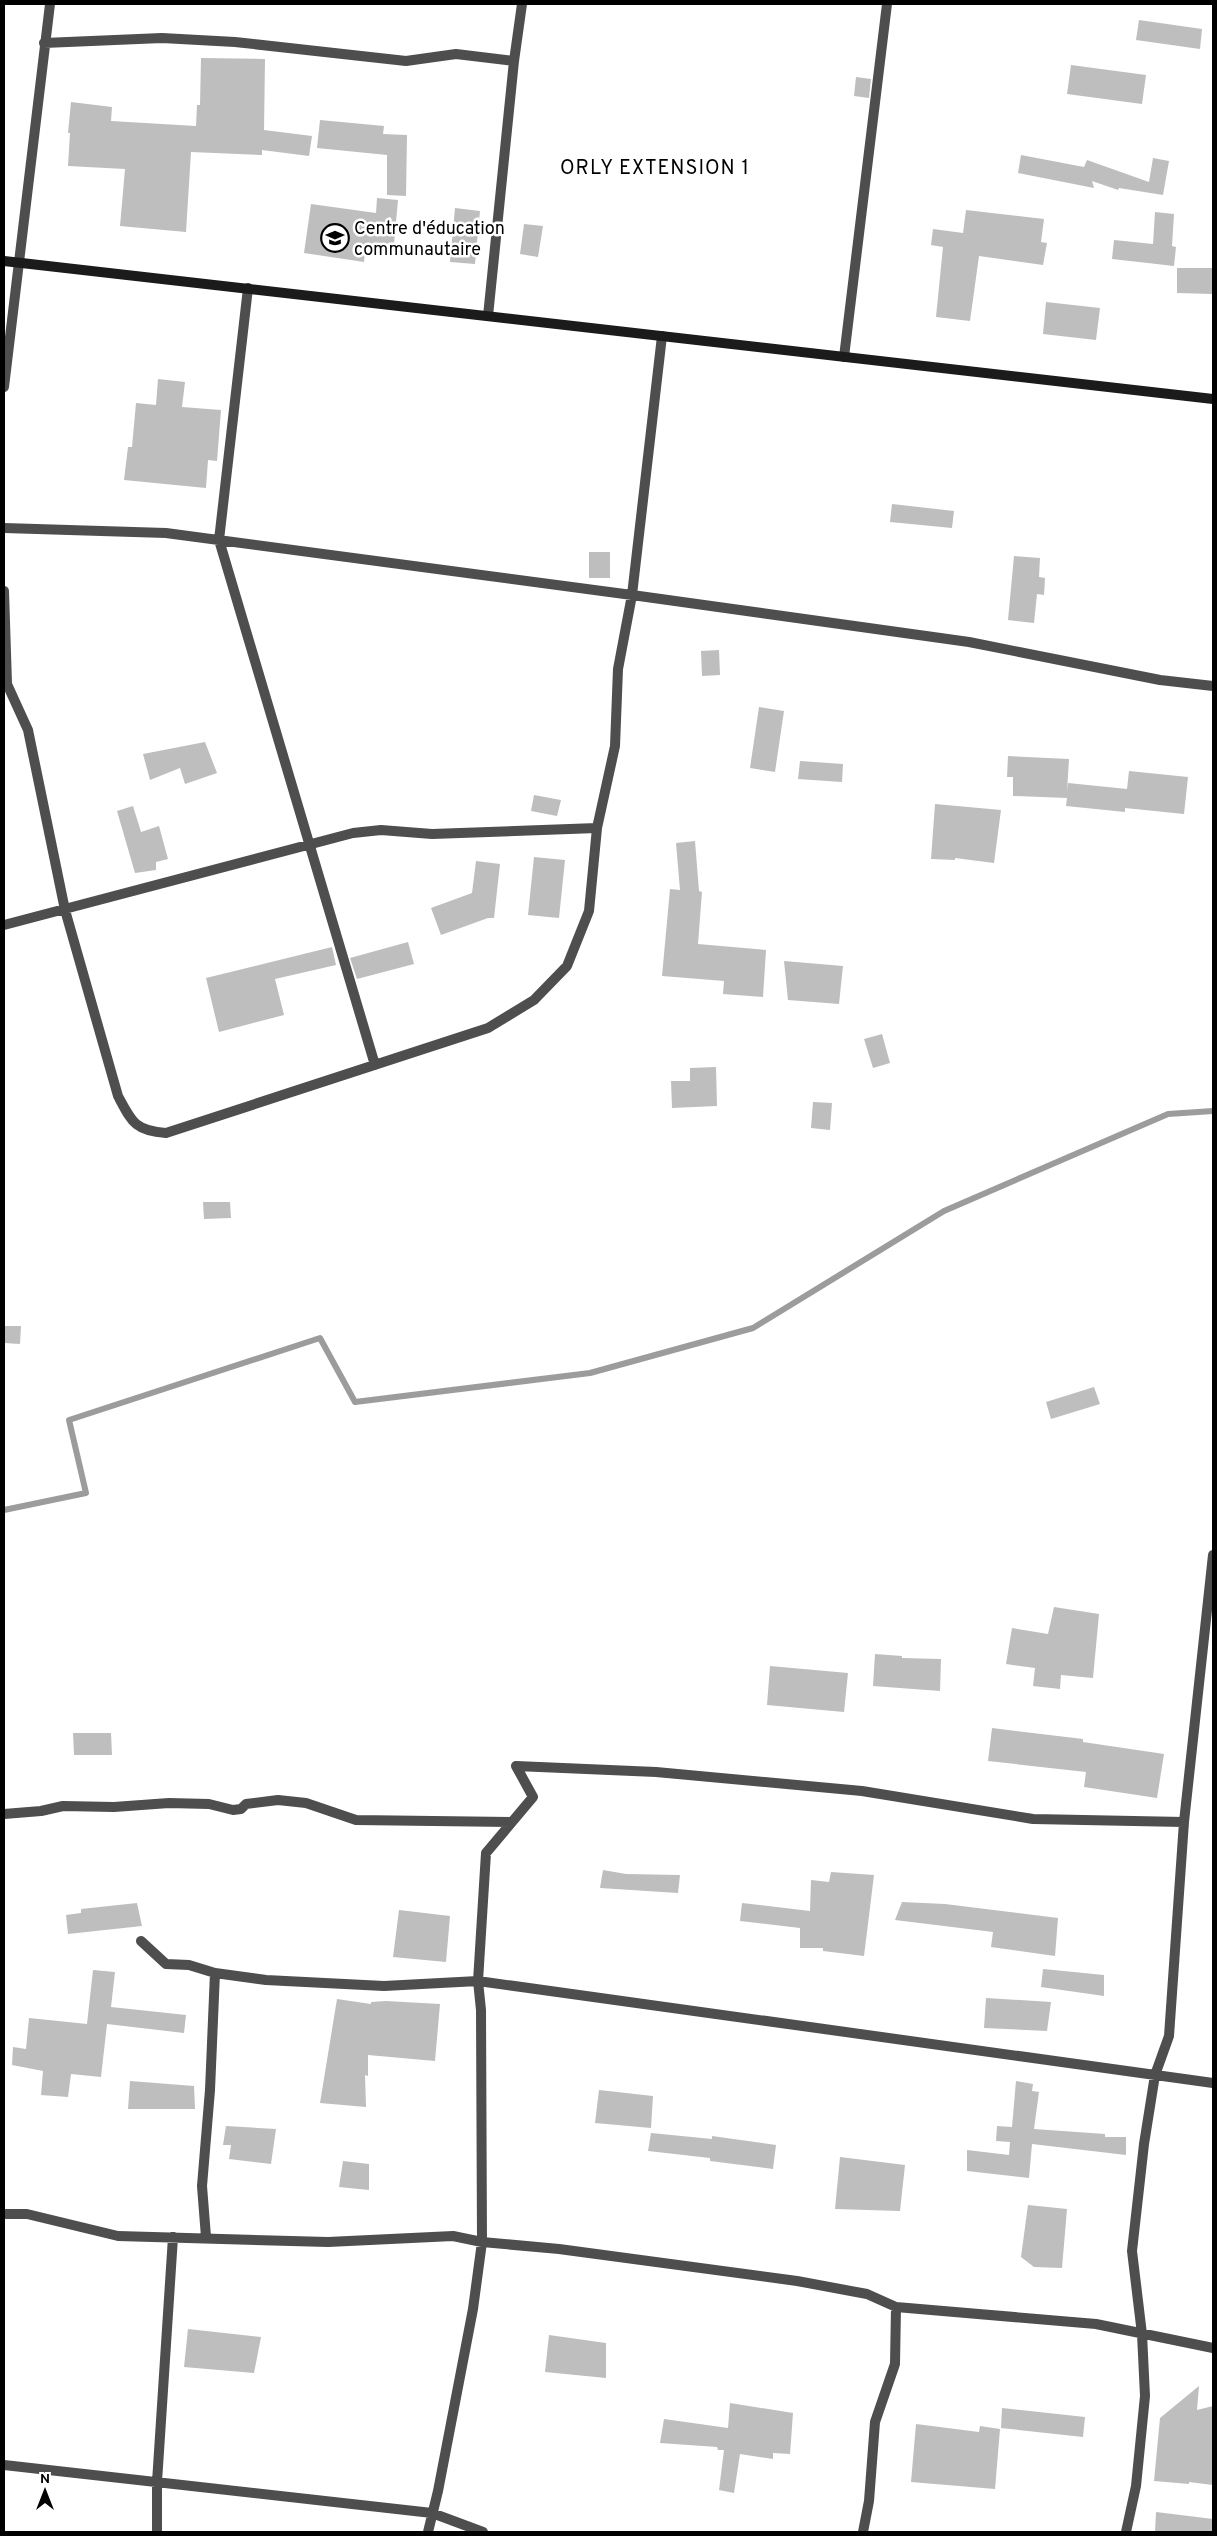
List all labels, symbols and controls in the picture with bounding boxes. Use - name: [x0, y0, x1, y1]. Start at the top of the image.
- district label: ORLY EXTENSION 1: [560, 156, 750, 182]
- place label: Centre d'éducation communautaire: [354, 218, 505, 262]
- school or university icon: Centre d'éducation communautaire: [320, 223, 350, 253]
- north arrow: [20, 2466, 70, 2516]
- text: N: [40, 2471, 50, 2488]

